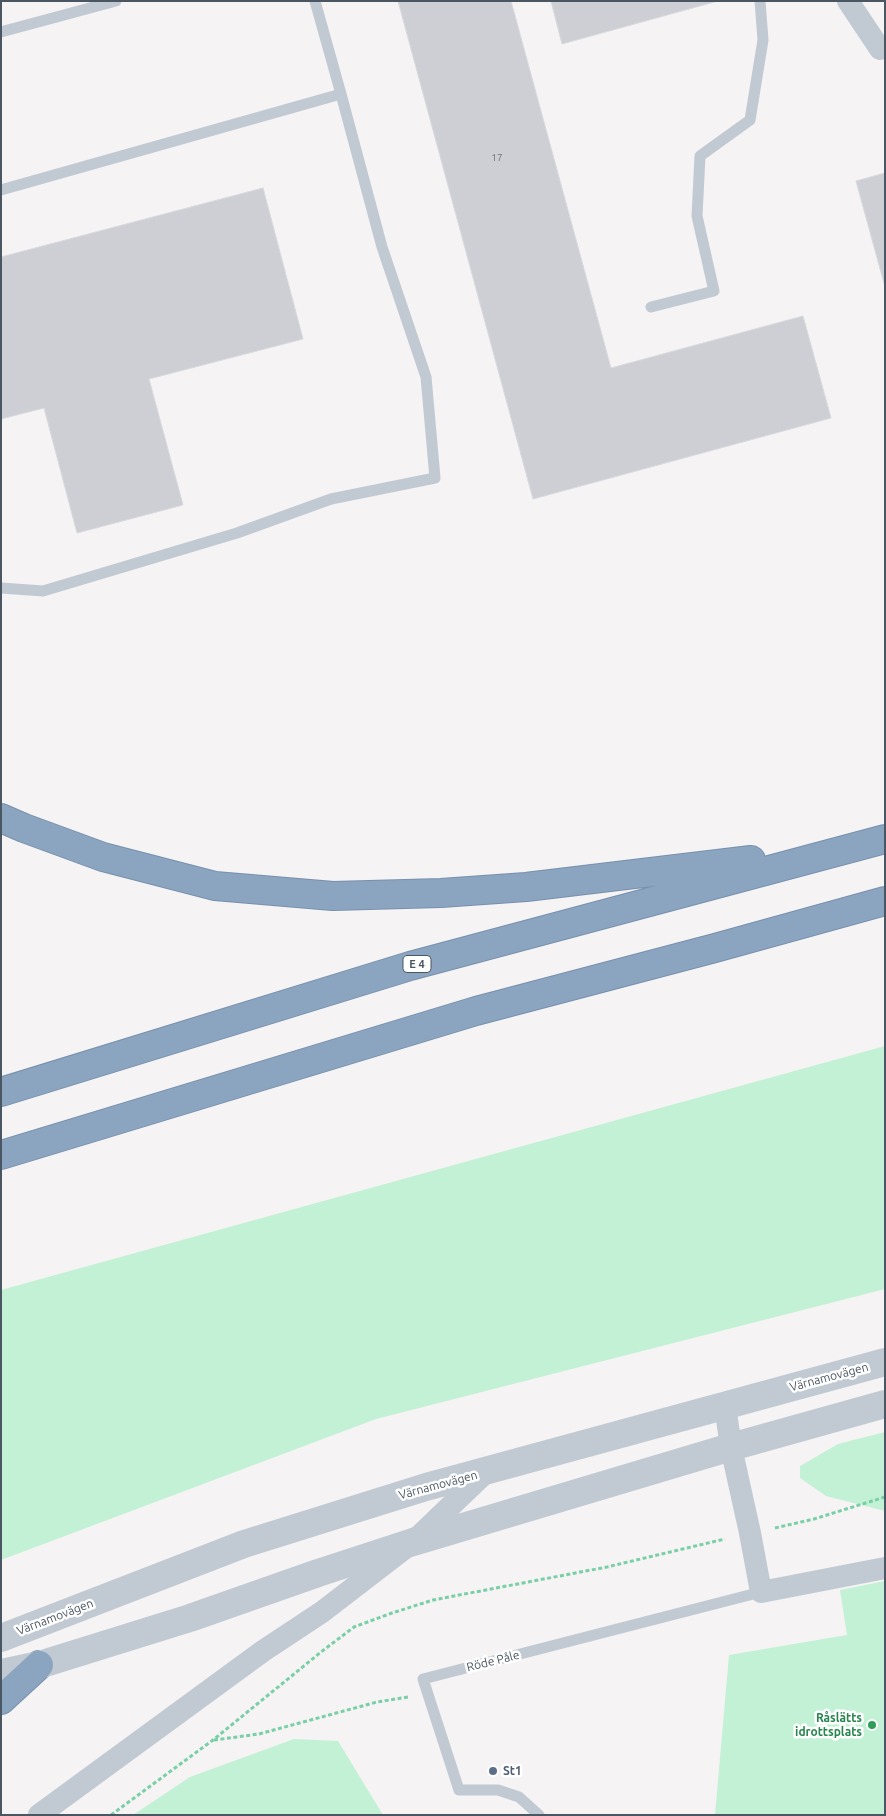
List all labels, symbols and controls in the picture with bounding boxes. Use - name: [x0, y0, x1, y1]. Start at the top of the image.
- house number: 17: [491, 152, 503, 164]
- road number: E 4: [403, 956, 431, 972]
- street label: Värnamovägen: [788, 1360, 870, 1394]
- street label: Värnamovägen: [397, 1468, 479, 1502]
- street label: Värnamovägen: [15, 1596, 95, 1638]
- street label: Röde Påle: [465, 1647, 521, 1675]
- place label: Råslätts idrottsplats: [795, 1711, 862, 1739]
- marker: Råslätts idrottsplats: [866, 1719, 878, 1731]
- place label: St1: [503, 1764, 522, 1778]
- marker: St1: [487, 1765, 499, 1777]

